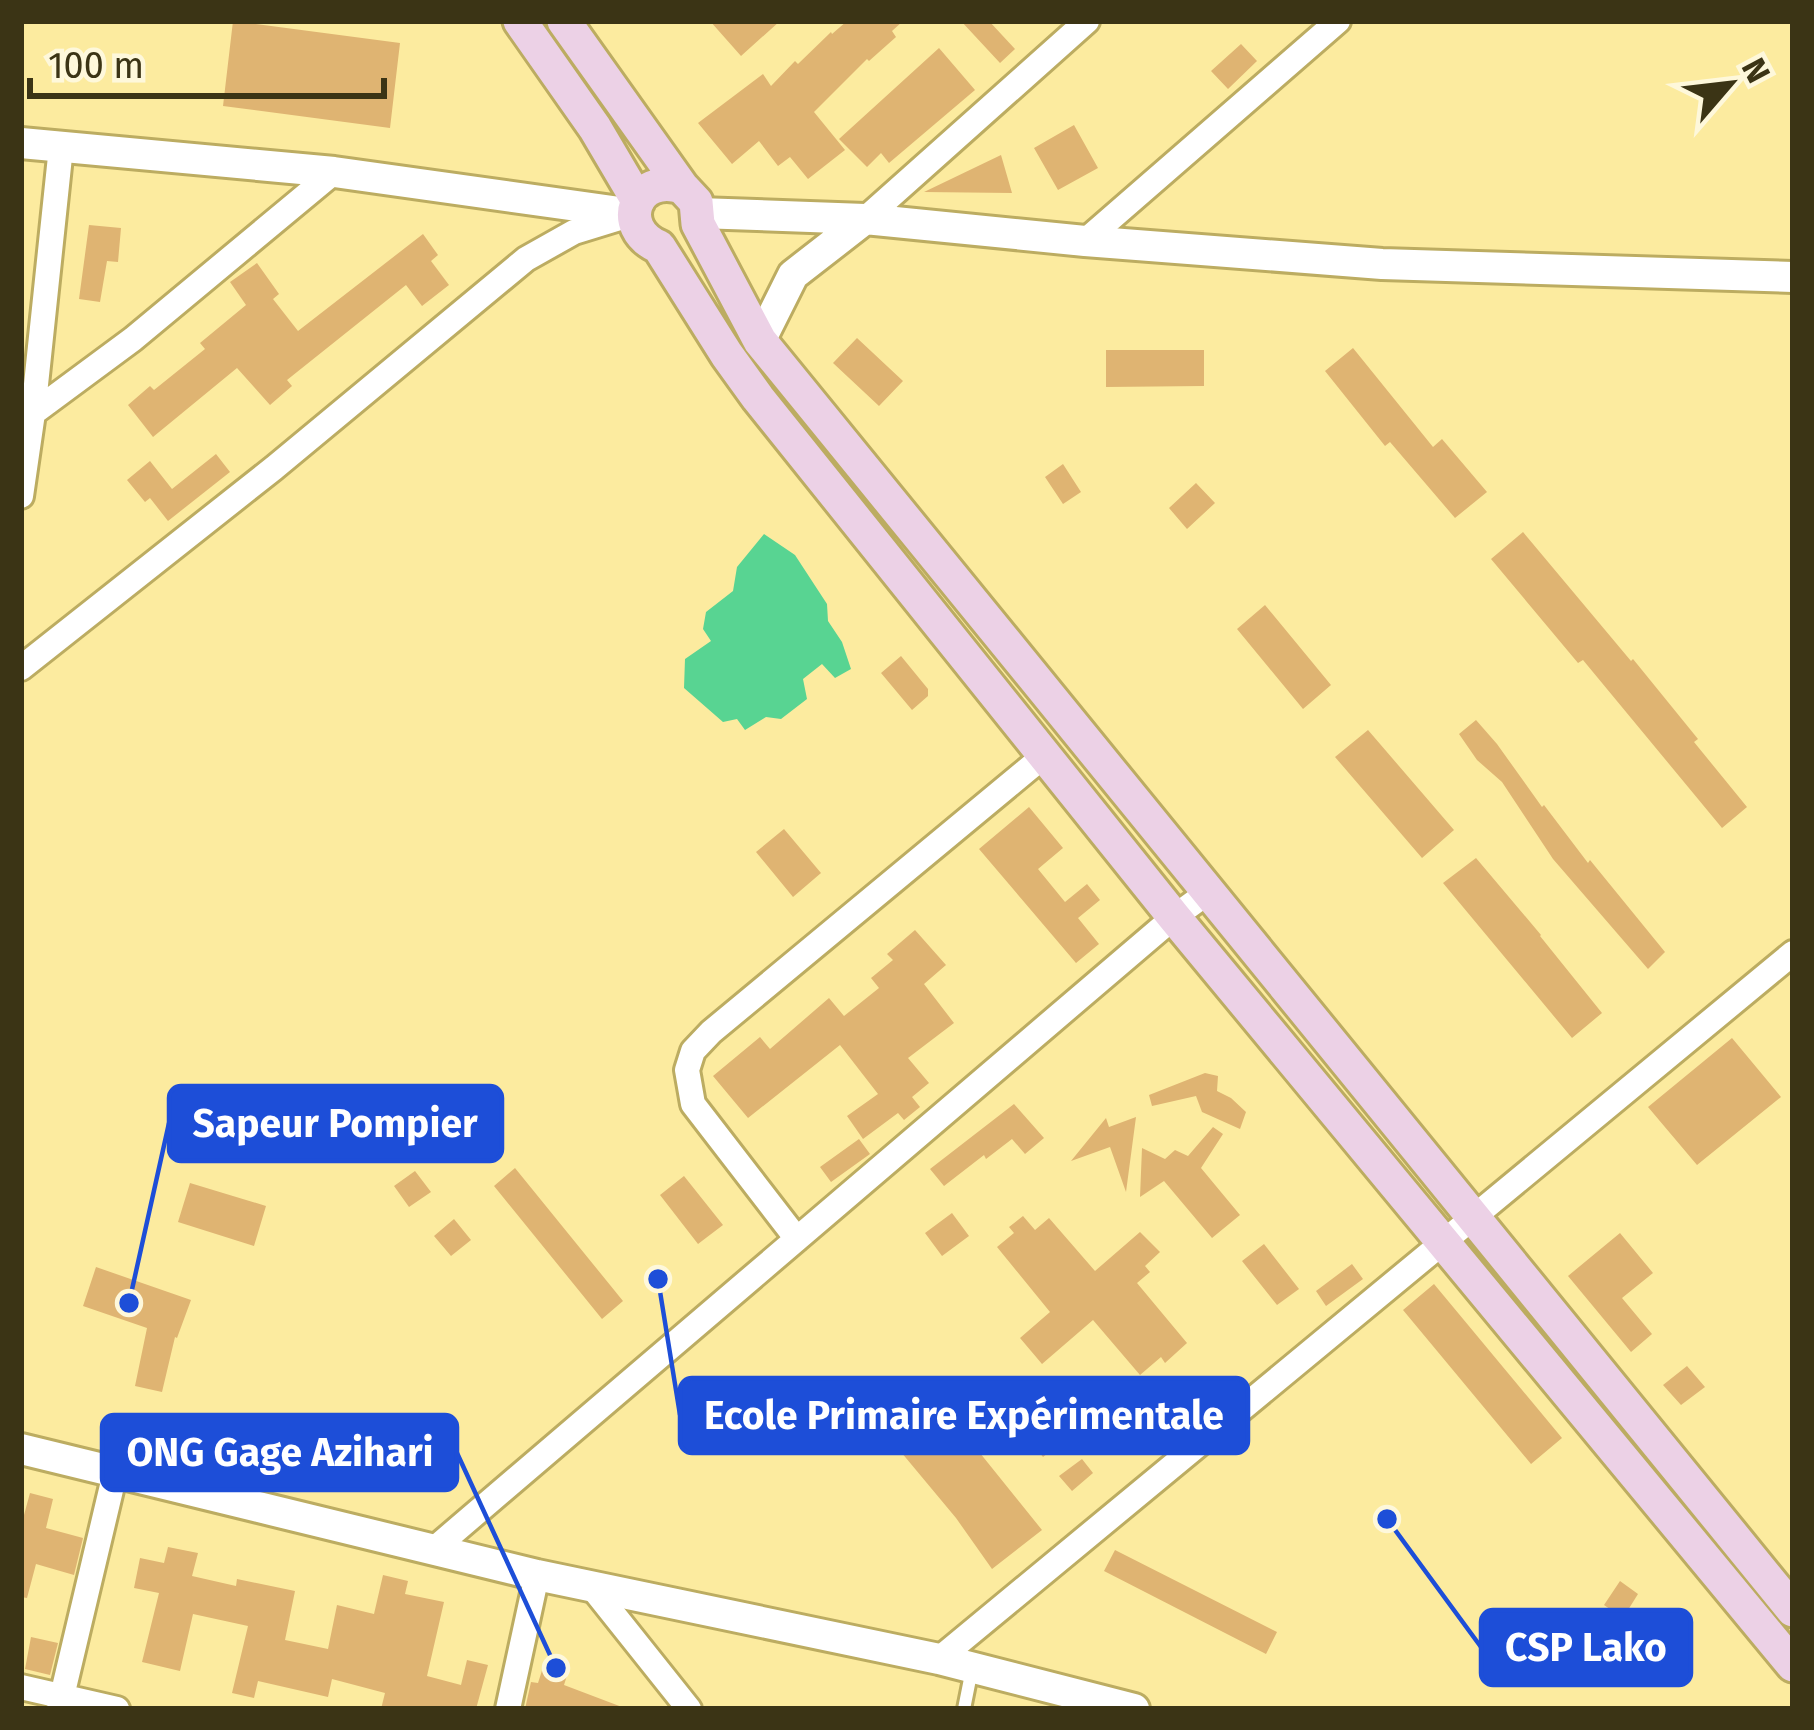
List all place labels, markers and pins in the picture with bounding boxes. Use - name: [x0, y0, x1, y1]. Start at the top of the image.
- callout: Sapeur Pompier: [169, 1086, 502, 1161]
- callout: Ecole Primaire Expérimentale: [680, 1378, 1248, 1453]
- callout: ONG Gage Azihari: [102, 1415, 457, 1490]
- callout: CSP Lako: [1481, 1610, 1691, 1685]

